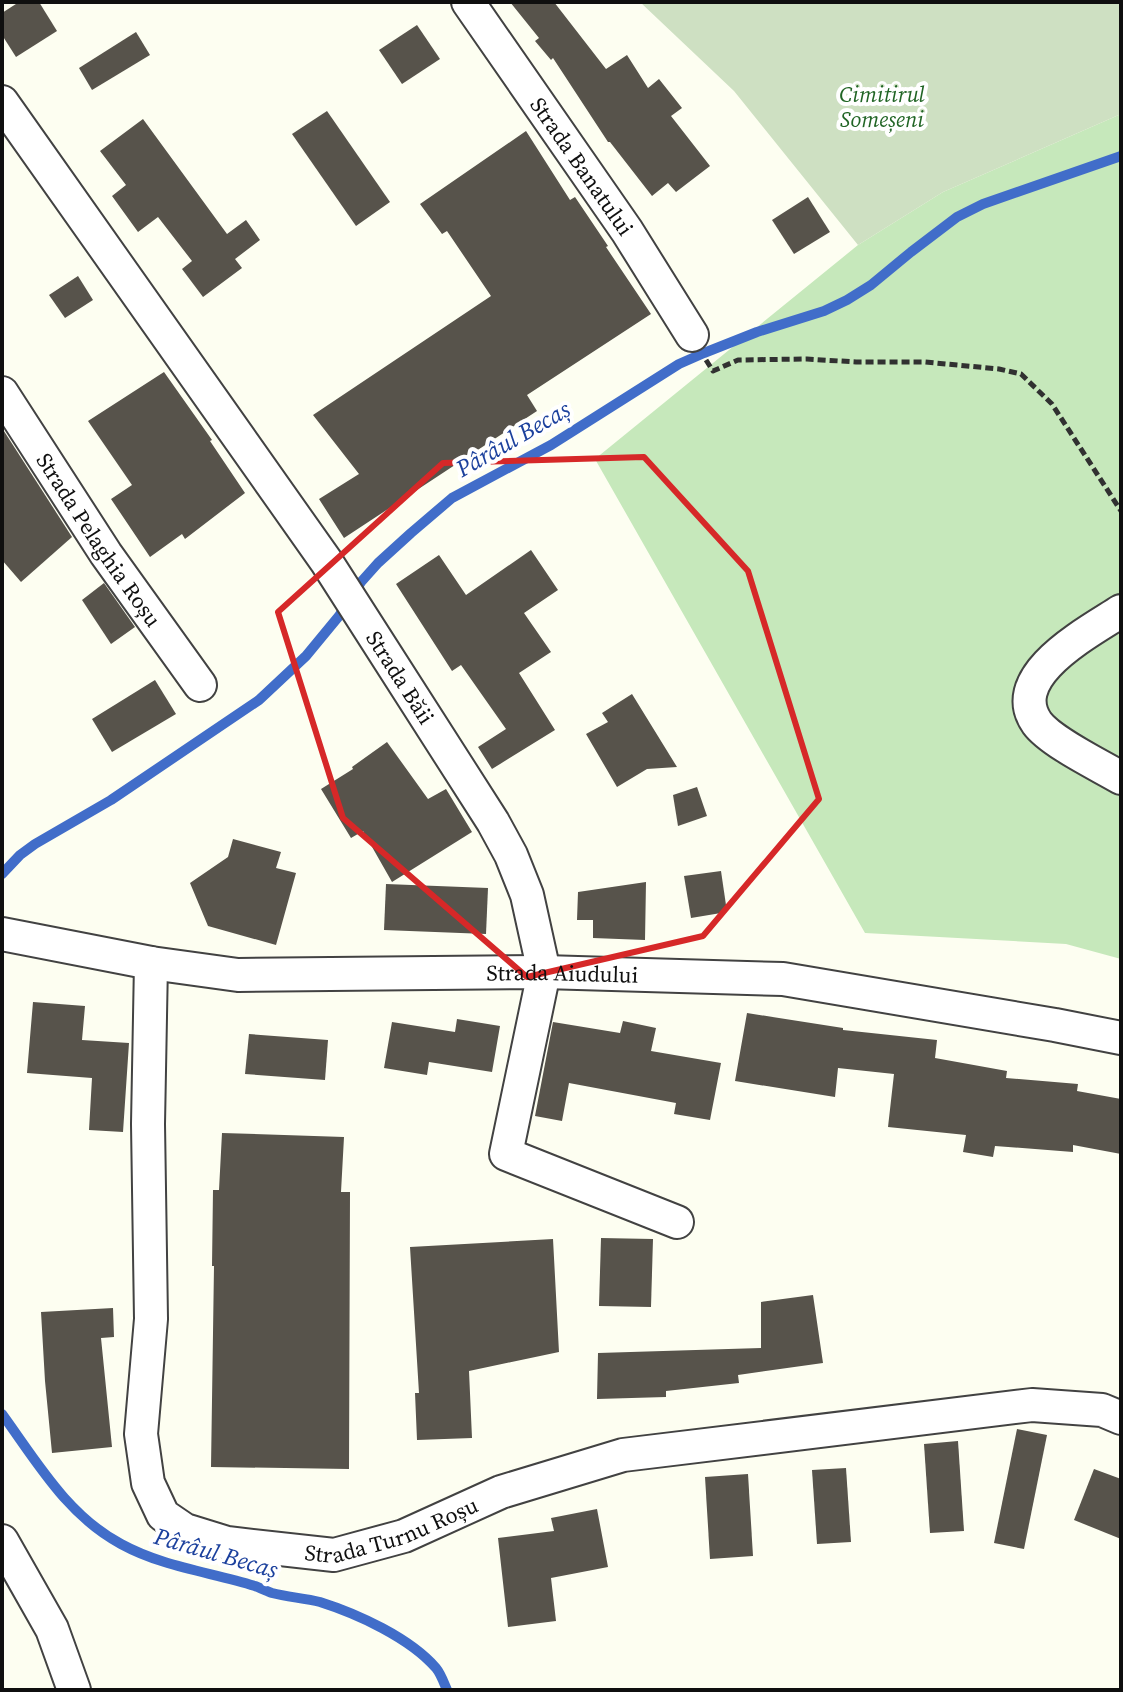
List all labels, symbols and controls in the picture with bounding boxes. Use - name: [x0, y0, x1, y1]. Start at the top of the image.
- park label: Cimitirul Someșeni: [839, 79, 926, 134]
- street label: Strada Banatului: [523, 91, 641, 241]
- water label: Pârâul Becaș: [449, 392, 576, 485]
- street label: Strada Pelaghia Roșu: [30, 447, 169, 633]
- street label: Strada Băii: [359, 625, 441, 730]
- street label: Strada Aiudului: [486, 957, 639, 990]
- street label: Strada Turnu Roșu: [303, 1489, 483, 1570]
- water label: Pârâul Becaș: [150, 1519, 282, 1586]

